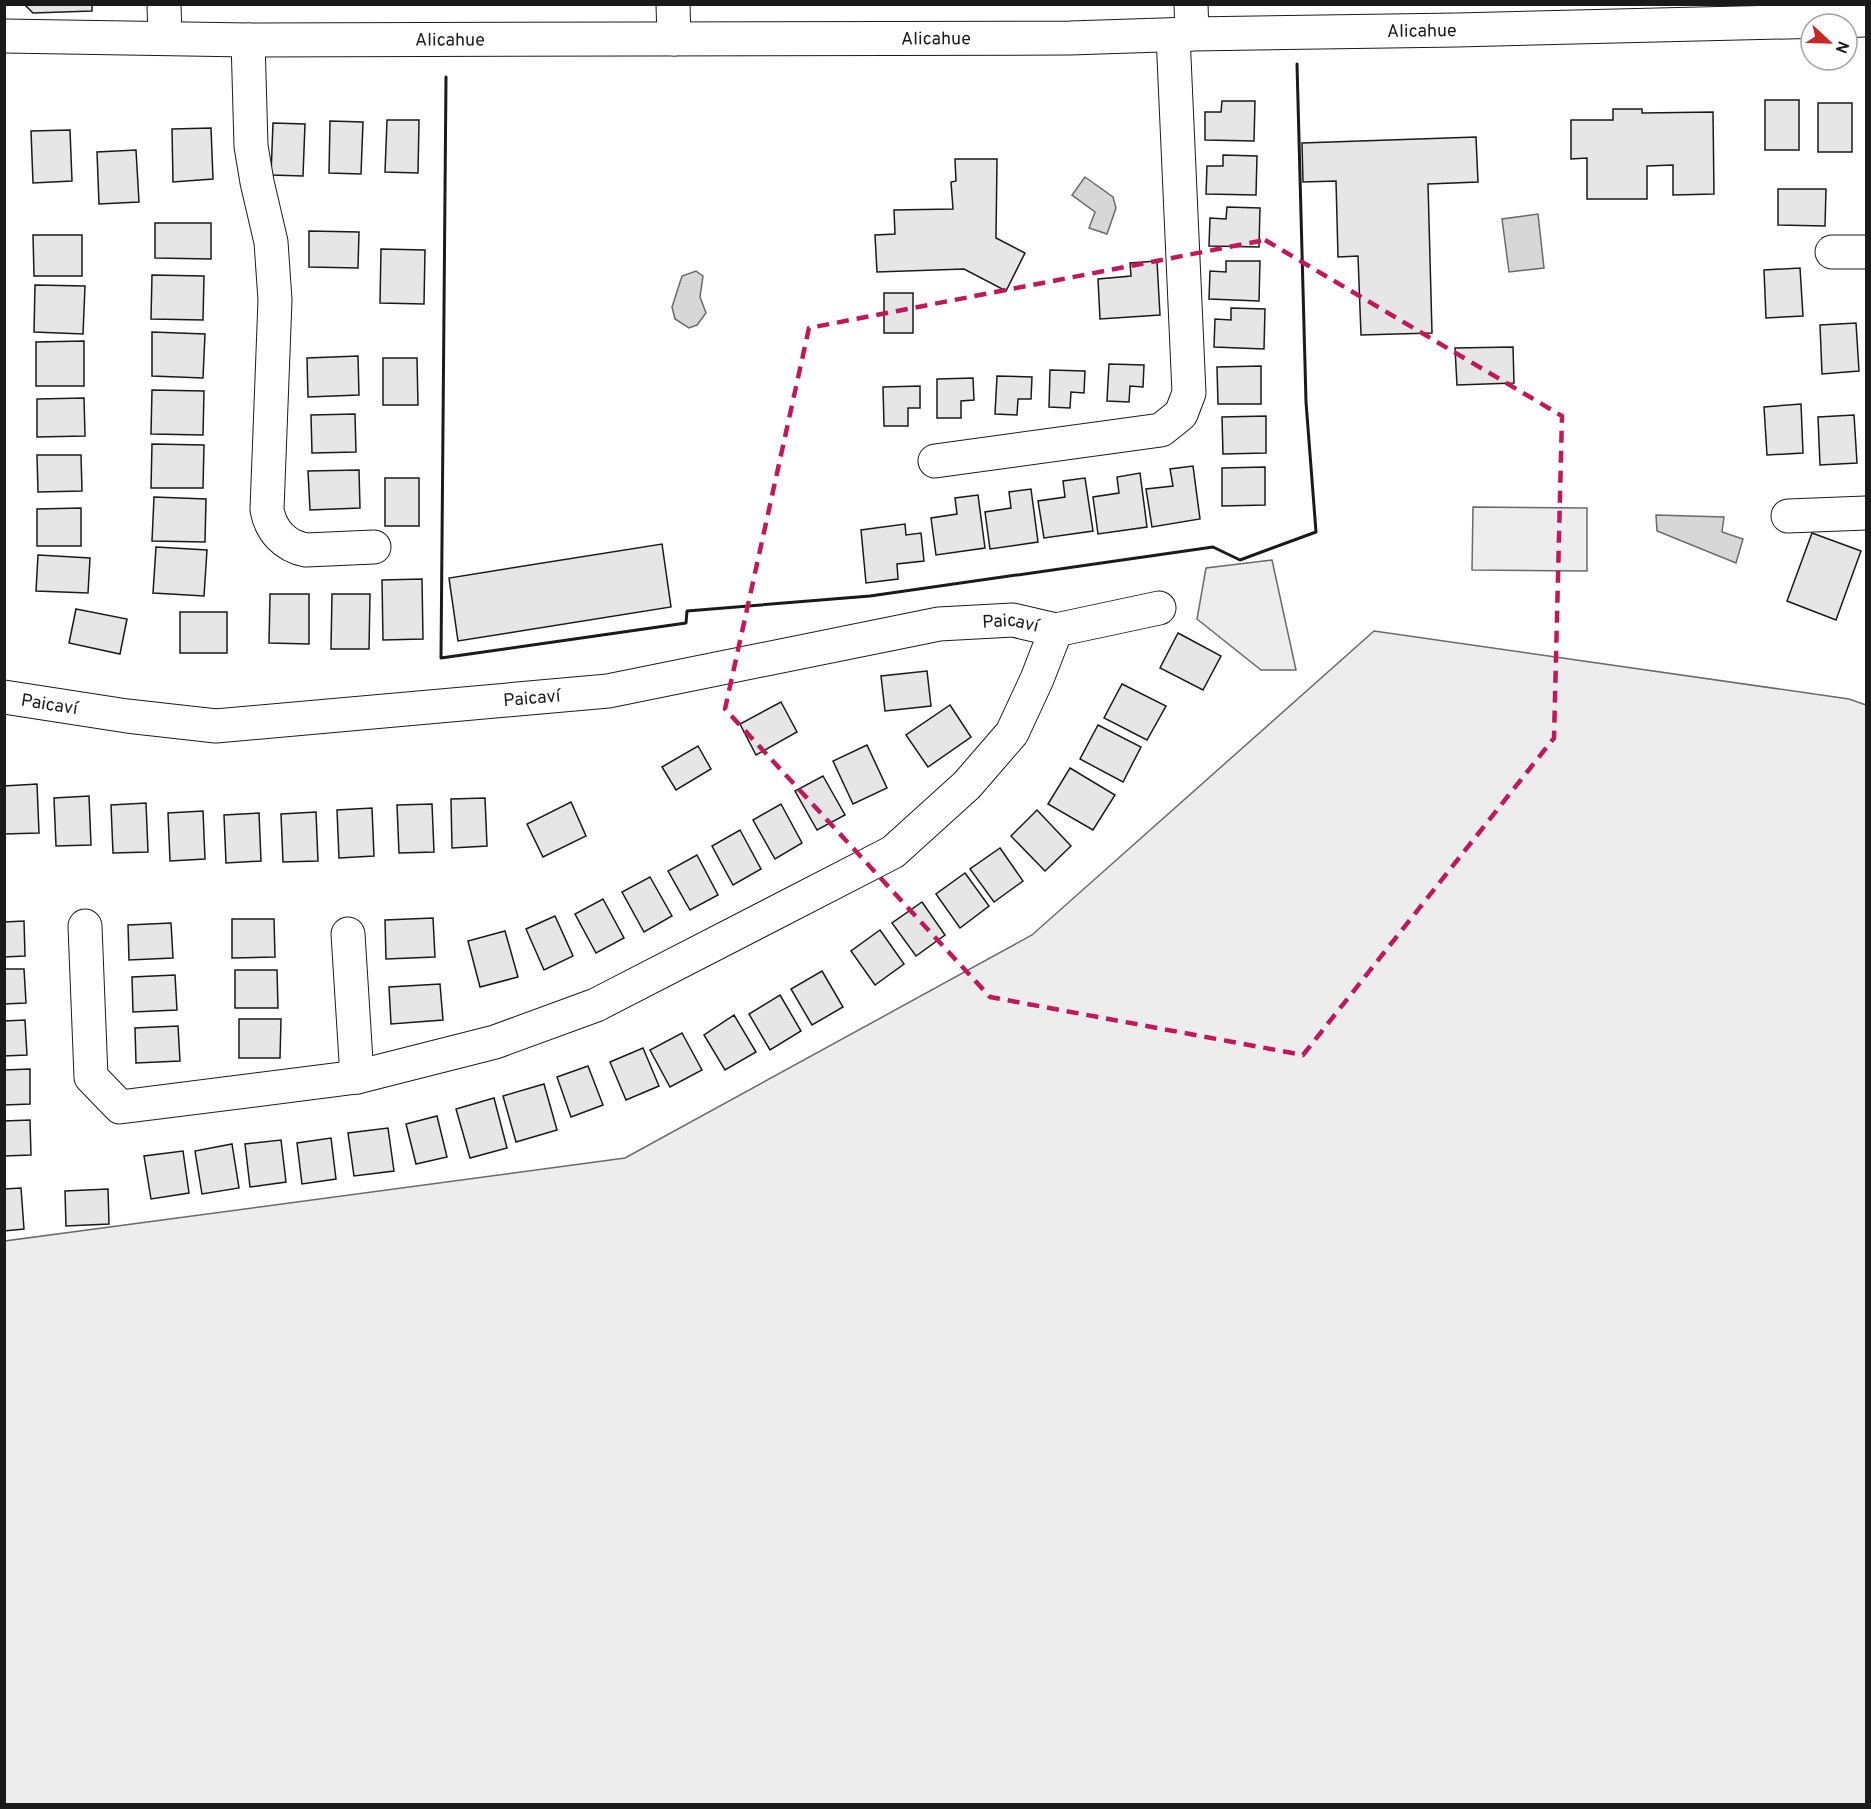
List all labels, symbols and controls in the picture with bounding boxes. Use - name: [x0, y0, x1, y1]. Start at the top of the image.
- north arrow: [1799, 12, 1859, 72]
- street label: Alicahue: [1387, 20, 1457, 44]
- street label: Alicahue: [901, 28, 971, 51]
- street label: Alicahue: [415, 29, 485, 53]
- text: N: [1830, 38, 1852, 56]
- street label: Paicaví: [982, 610, 1042, 639]
- street label: Paicaví: [502, 685, 563, 713]
- street label: Paicaví: [19, 690, 81, 721]

